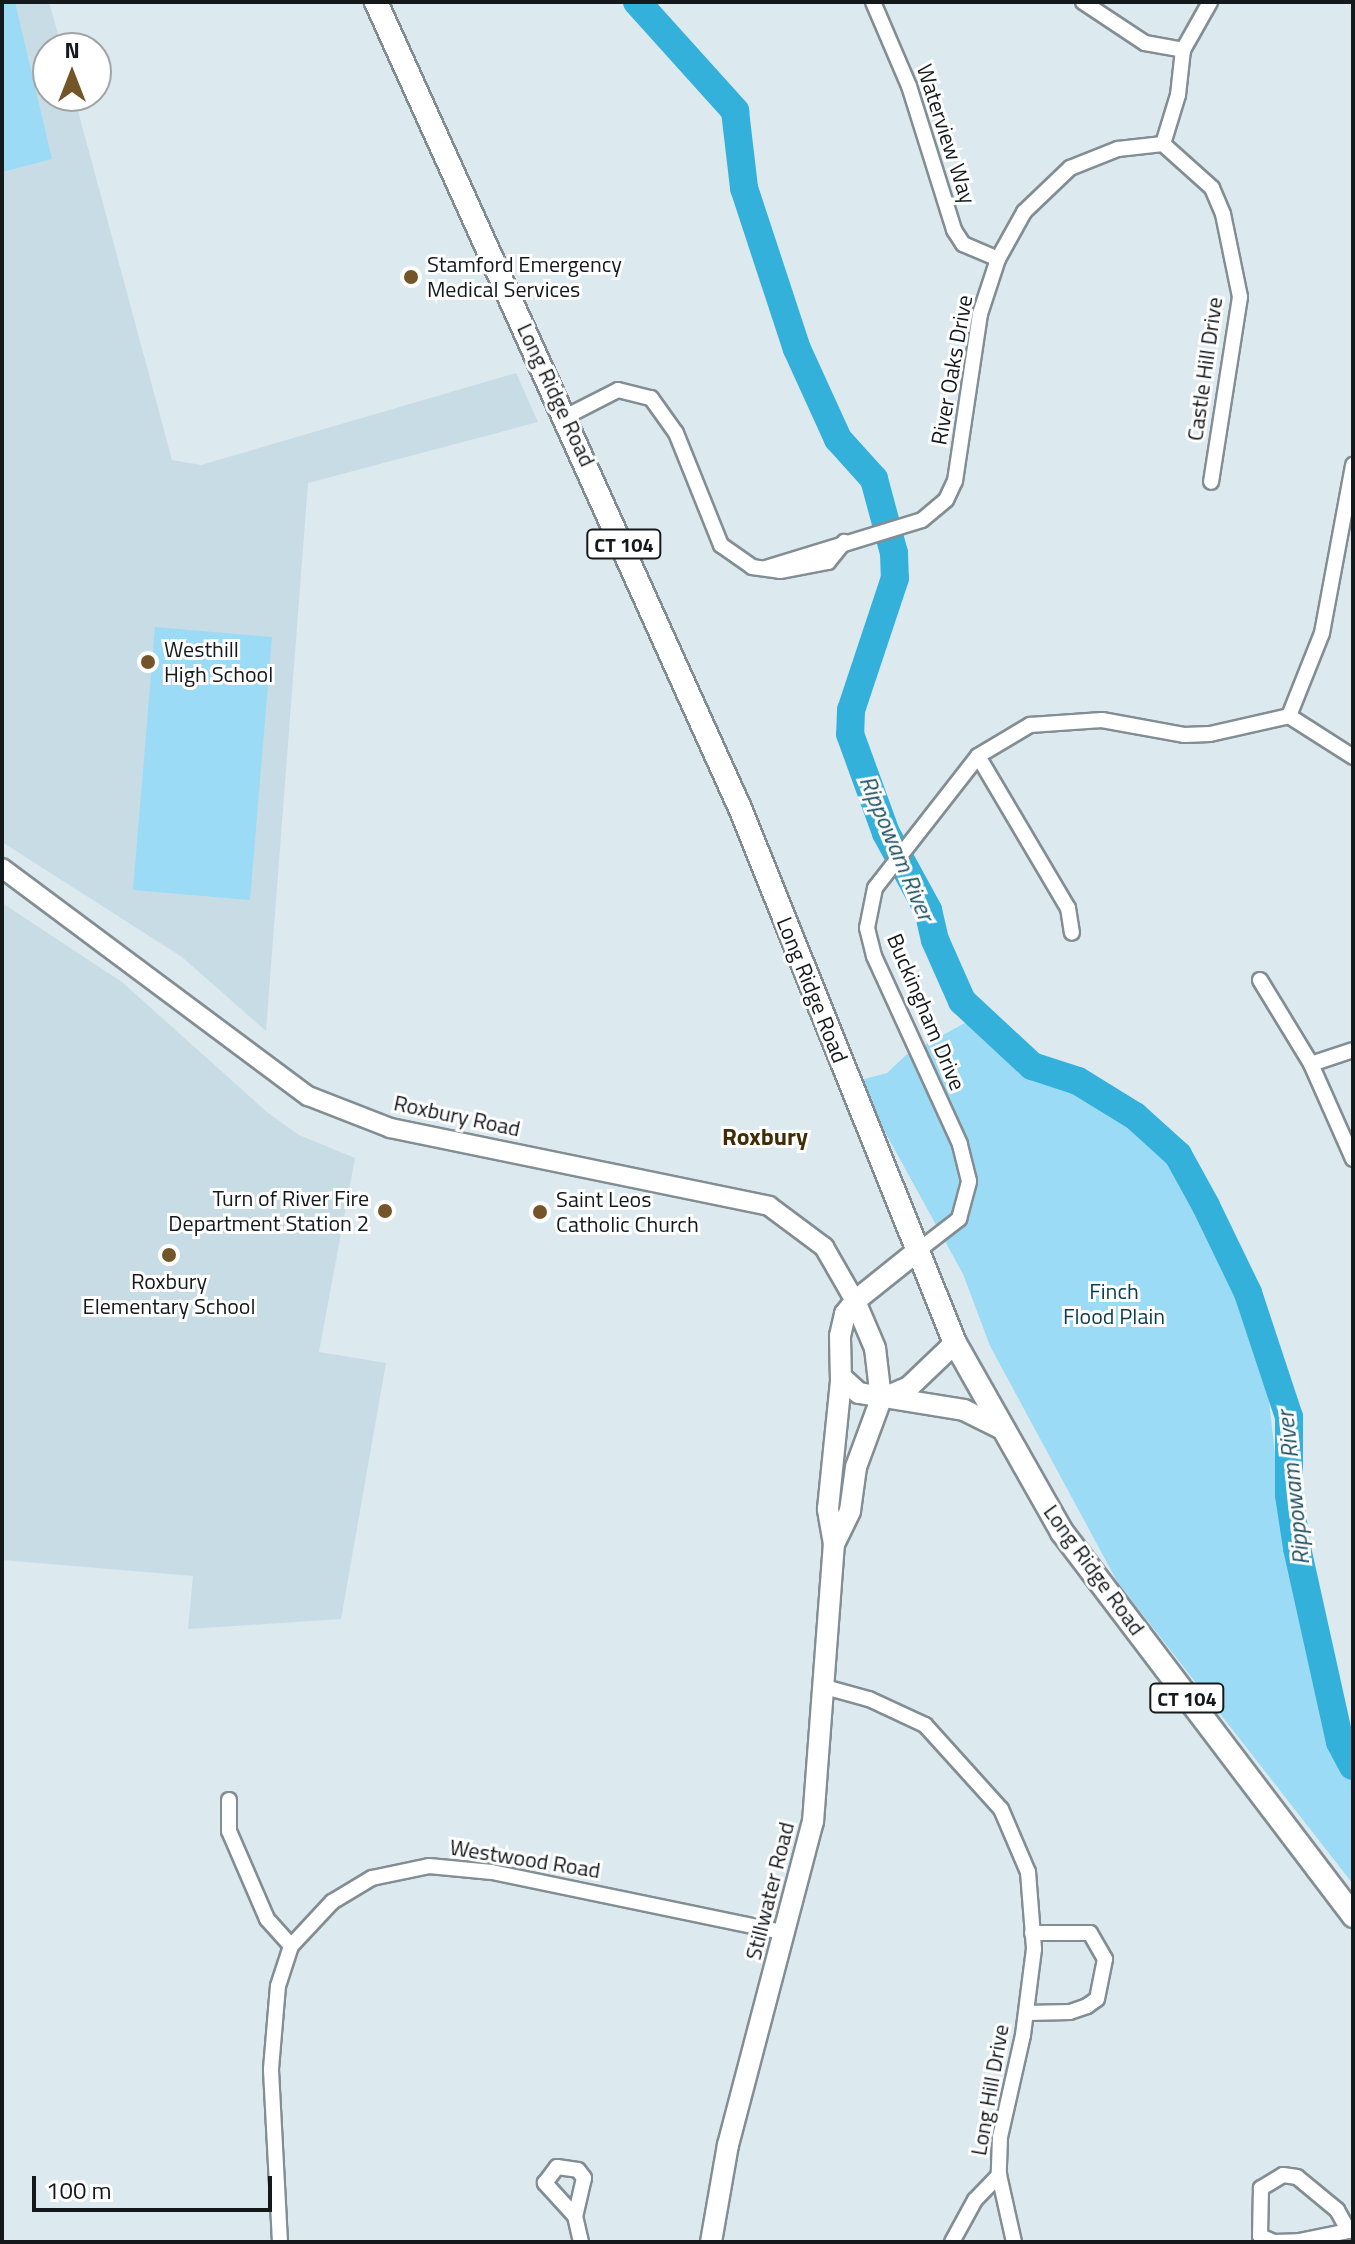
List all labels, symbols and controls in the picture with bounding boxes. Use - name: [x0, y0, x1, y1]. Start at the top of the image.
- north arrow: [32, 32, 112, 112]
- text: N: [64, 33, 80, 67]
- street label: Waterview Way: [911, 61, 981, 207]
- place label: Stamford Emergency Medical Services: [427, 251, 622, 302]
- marker: Stamford Emergency Medical Services: [402, 268, 420, 286]
- street label: River Oaks Drive: [926, 293, 978, 447]
- street label: Castle Hill Drive: [1182, 295, 1228, 443]
- street label: Long Ridge Road: [511, 319, 601, 471]
- road number: CT 104: [586, 528, 662, 560]
- place label: Westhill High School: [164, 636, 273, 688]
- marker: Westhill High School: [139, 653, 157, 671]
- water label: Rippowam River: [853, 771, 941, 925]
- street label: Long Ridge Road: [771, 913, 853, 1067]
- street label: Buckingham Drive: [881, 930, 971, 1094]
- street label: Roxbury Road: [391, 1090, 523, 1142]
- district label: Roxbury: [722, 1123, 808, 1151]
- place label: Turn of River Fire Department Station 2: [168, 1185, 369, 1236]
- place label: Saint Leos Catholic Church: [556, 1186, 699, 1238]
- marker: Turn of River Fire Department Station 2: [376, 1202, 394, 1220]
- marker: Saint Leos Catholic Church: [531, 1203, 549, 1221]
- marker: Roxbury Elementary School: [160, 1246, 178, 1264]
- place label: Roxbury Elementary School: [82, 1268, 256, 1320]
- park label: Finch Flood Plain: [1063, 1278, 1165, 1330]
- water label: Rippowam River: [1271, 1409, 1315, 1567]
- street label: Long Ridge Road: [1038, 1500, 1150, 1640]
- road number: CT 104: [1149, 1682, 1225, 1714]
- street label: Stillwater Road: [740, 1819, 800, 1963]
- street label: Westwood Road: [448, 1834, 602, 1884]
- street label: Long Hill Drive: [965, 2022, 1015, 2158]
- scale bar: [36, 2160, 276, 2210]
- text: 100 m: [46, 2172, 112, 2208]

